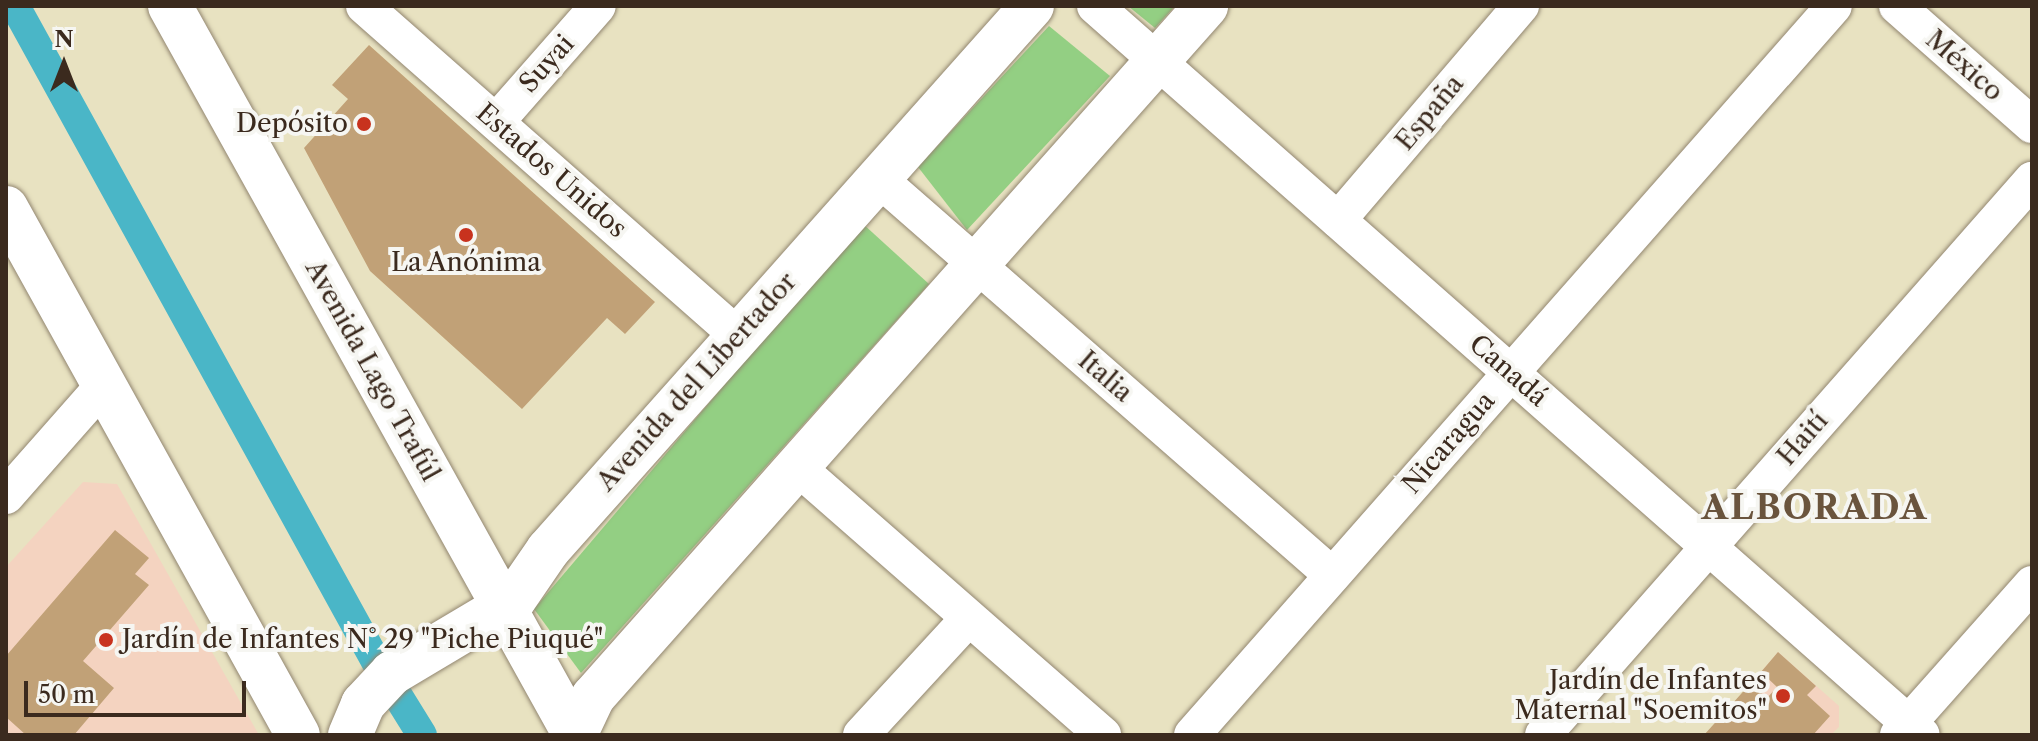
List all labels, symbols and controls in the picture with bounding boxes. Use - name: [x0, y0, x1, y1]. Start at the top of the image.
- north arrow: [24, 24, 104, 104]
- street label: México: [1919, 24, 2009, 108]
- text: N: [54, 26, 74, 53]
- street label: Suyai: [513, 29, 581, 99]
- street label: España: [1390, 69, 1470, 157]
- street label: Estados Unidos: [470, 97, 632, 245]
- place label: Depósito: [236, 108, 348, 140]
- marker: Depósito: [355, 115, 373, 133]
- marker: La Anónima: [457, 226, 475, 244]
- place label: La Anónima: [390, 247, 542, 279]
- street label: Avenida Lago Trafúl: [298, 255, 446, 487]
- street label: Avenida del Libertador: [591, 266, 803, 498]
- street label: Canadá: [1463, 329, 1553, 413]
- street label: Italia: [1072, 345, 1138, 409]
- street label: Nicaragua: [1396, 386, 1502, 500]
- street label: Haití: [1771, 406, 1835, 472]
- district label: ALBORADA: [1702, 488, 1928, 528]
- place label: Jardín de Infantes N° 29 "Piche Piuqué": [122, 624, 604, 656]
- marker: Jardín de Infantes N° 29 "Piche Piuqué": [97, 631, 115, 649]
- scale bar: [28, 665, 250, 715]
- place label: Jardín de Infantes Maternal "Soemitos": [1514, 665, 1767, 726]
- text: 50 m: [38, 680, 95, 709]
- marker: Jardín de Infantes Maternal "Soemitos": [1774, 687, 1792, 705]

